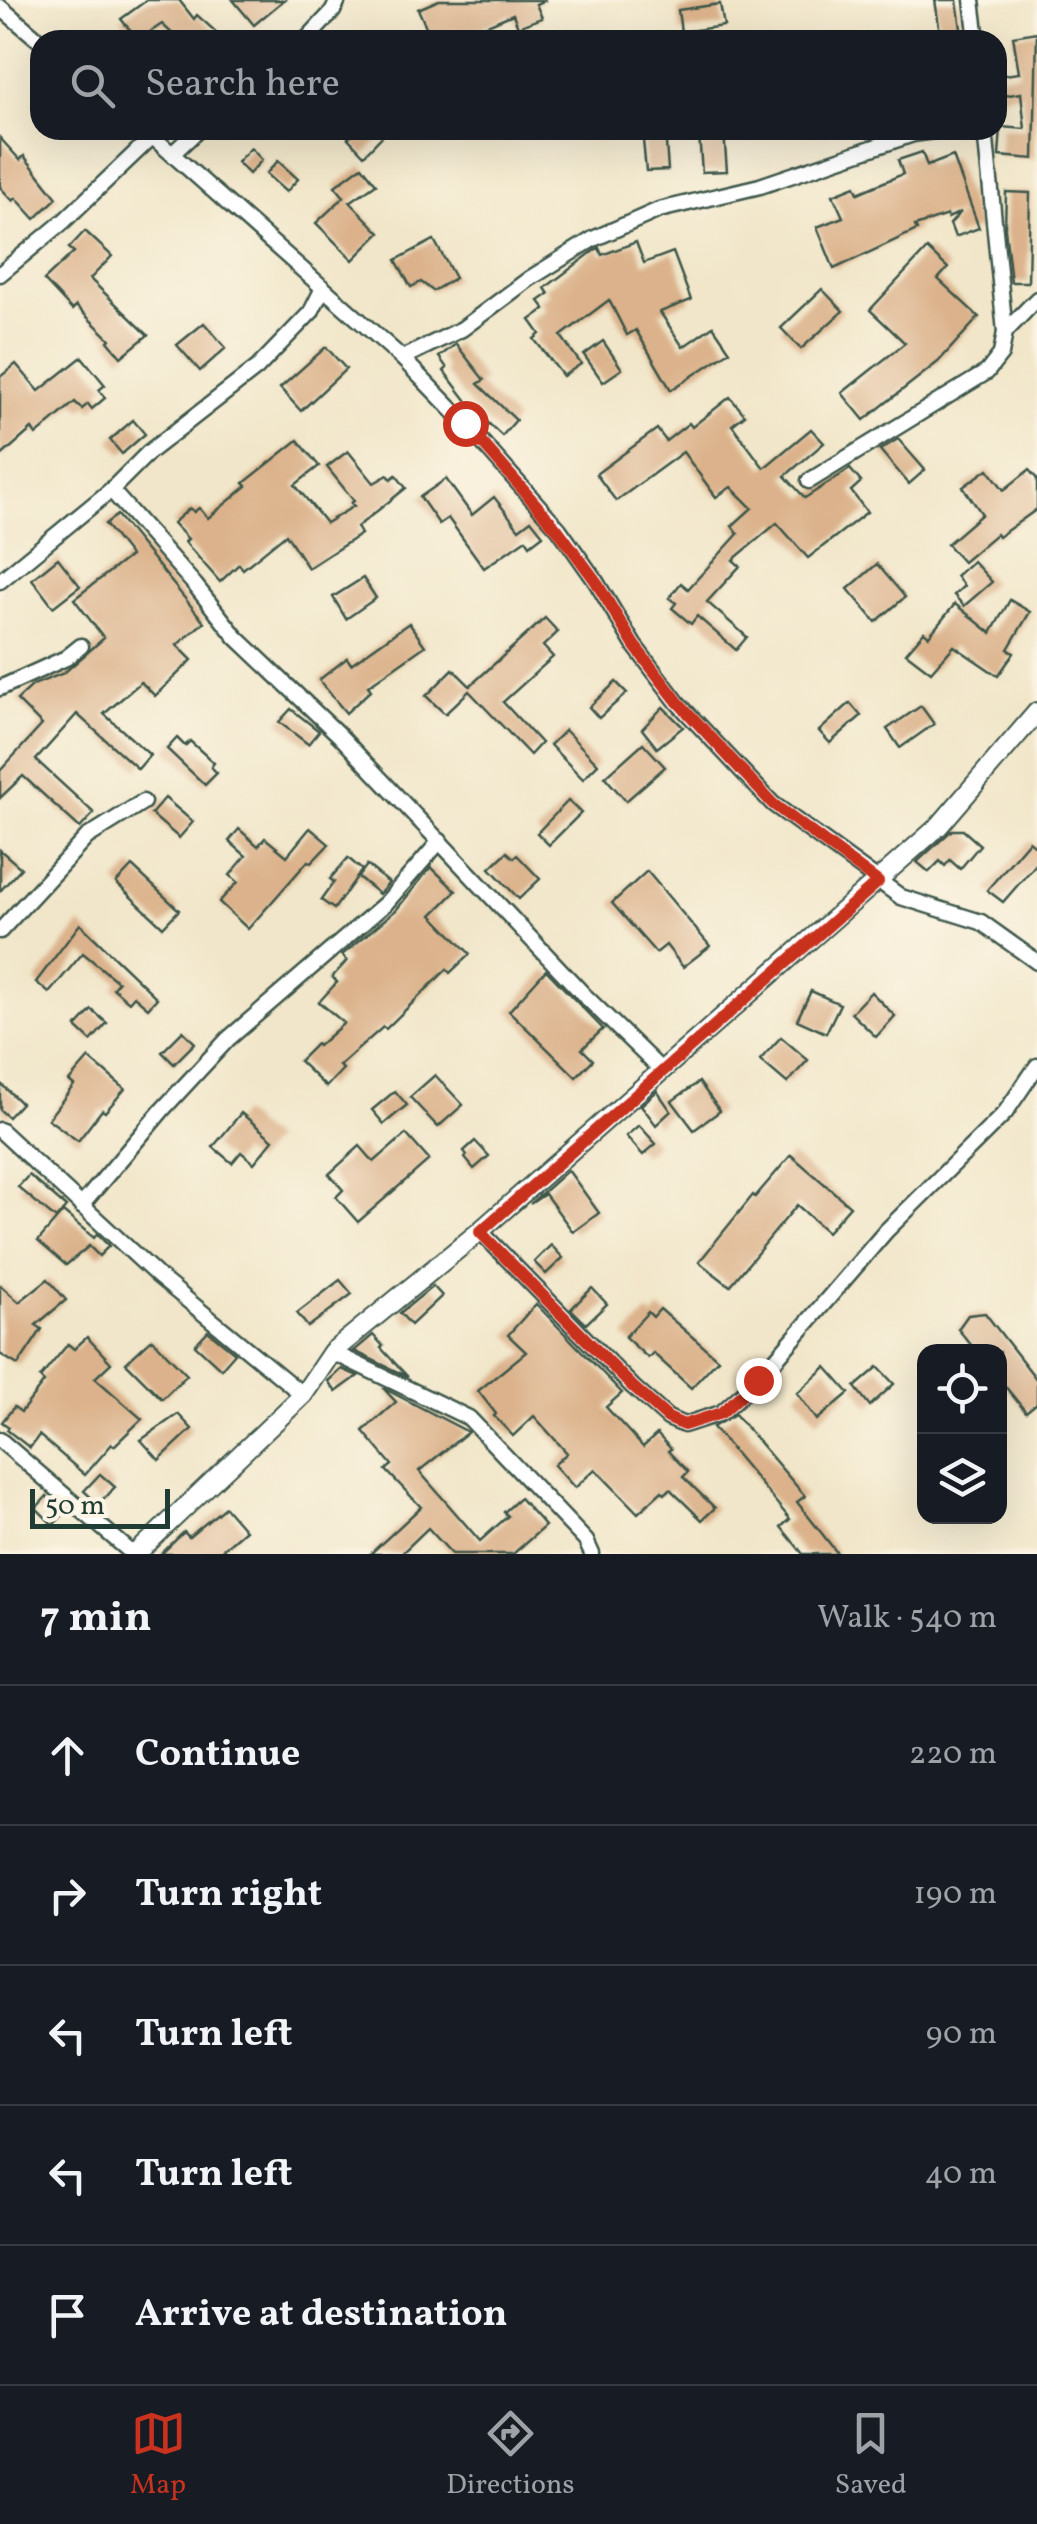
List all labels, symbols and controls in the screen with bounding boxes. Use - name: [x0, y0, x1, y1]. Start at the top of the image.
- search box: [30, 30, 1007, 140]
- icon: search: [65, 58, 120, 113]
- text: Search here: [145, 59, 340, 112]
- route start: [443, 401, 489, 447]
- map controls: [917, 1344, 1007, 1524]
- button: locate: [917, 1344, 1007, 1434]
- route end: [736, 1358, 782, 1404]
- button: layers: [917, 1434, 1007, 1524]
- scale bar: [30, 1484, 170, 1528]
- text: 50 m: [45, 1487, 105, 1526]
- text: 7 min: [40, 1590, 152, 1649]
- text: Walk · 540 m: [817, 1597, 997, 1641]
- icon: ahead: [40, 1728, 95, 1783]
- text: Continue: [135, 1729, 300, 1782]
- text: 220 m: [909, 1733, 997, 1777]
- icon: right: [40, 1868, 95, 1923]
- text: Turn right: [135, 1869, 322, 1922]
- text: 190 m: [913, 1873, 997, 1917]
- icon: left: [40, 2008, 95, 2063]
- text: Turn left: [135, 2009, 292, 2062]
- text: 90 m: [926, 2013, 997, 2057]
- icon: left: [40, 2148, 95, 2203]
- text: Turn left: [135, 2149, 292, 2202]
- text: 40 m: [925, 2153, 997, 2197]
- icon: arrive: [40, 2288, 95, 2343]
- text: Arrive at destination: [135, 2289, 508, 2342]
- tab: Map: [130, 2406, 186, 2505]
- tab: Directions: [446, 2406, 575, 2505]
- tab: Saved: [835, 2406, 907, 2505]

